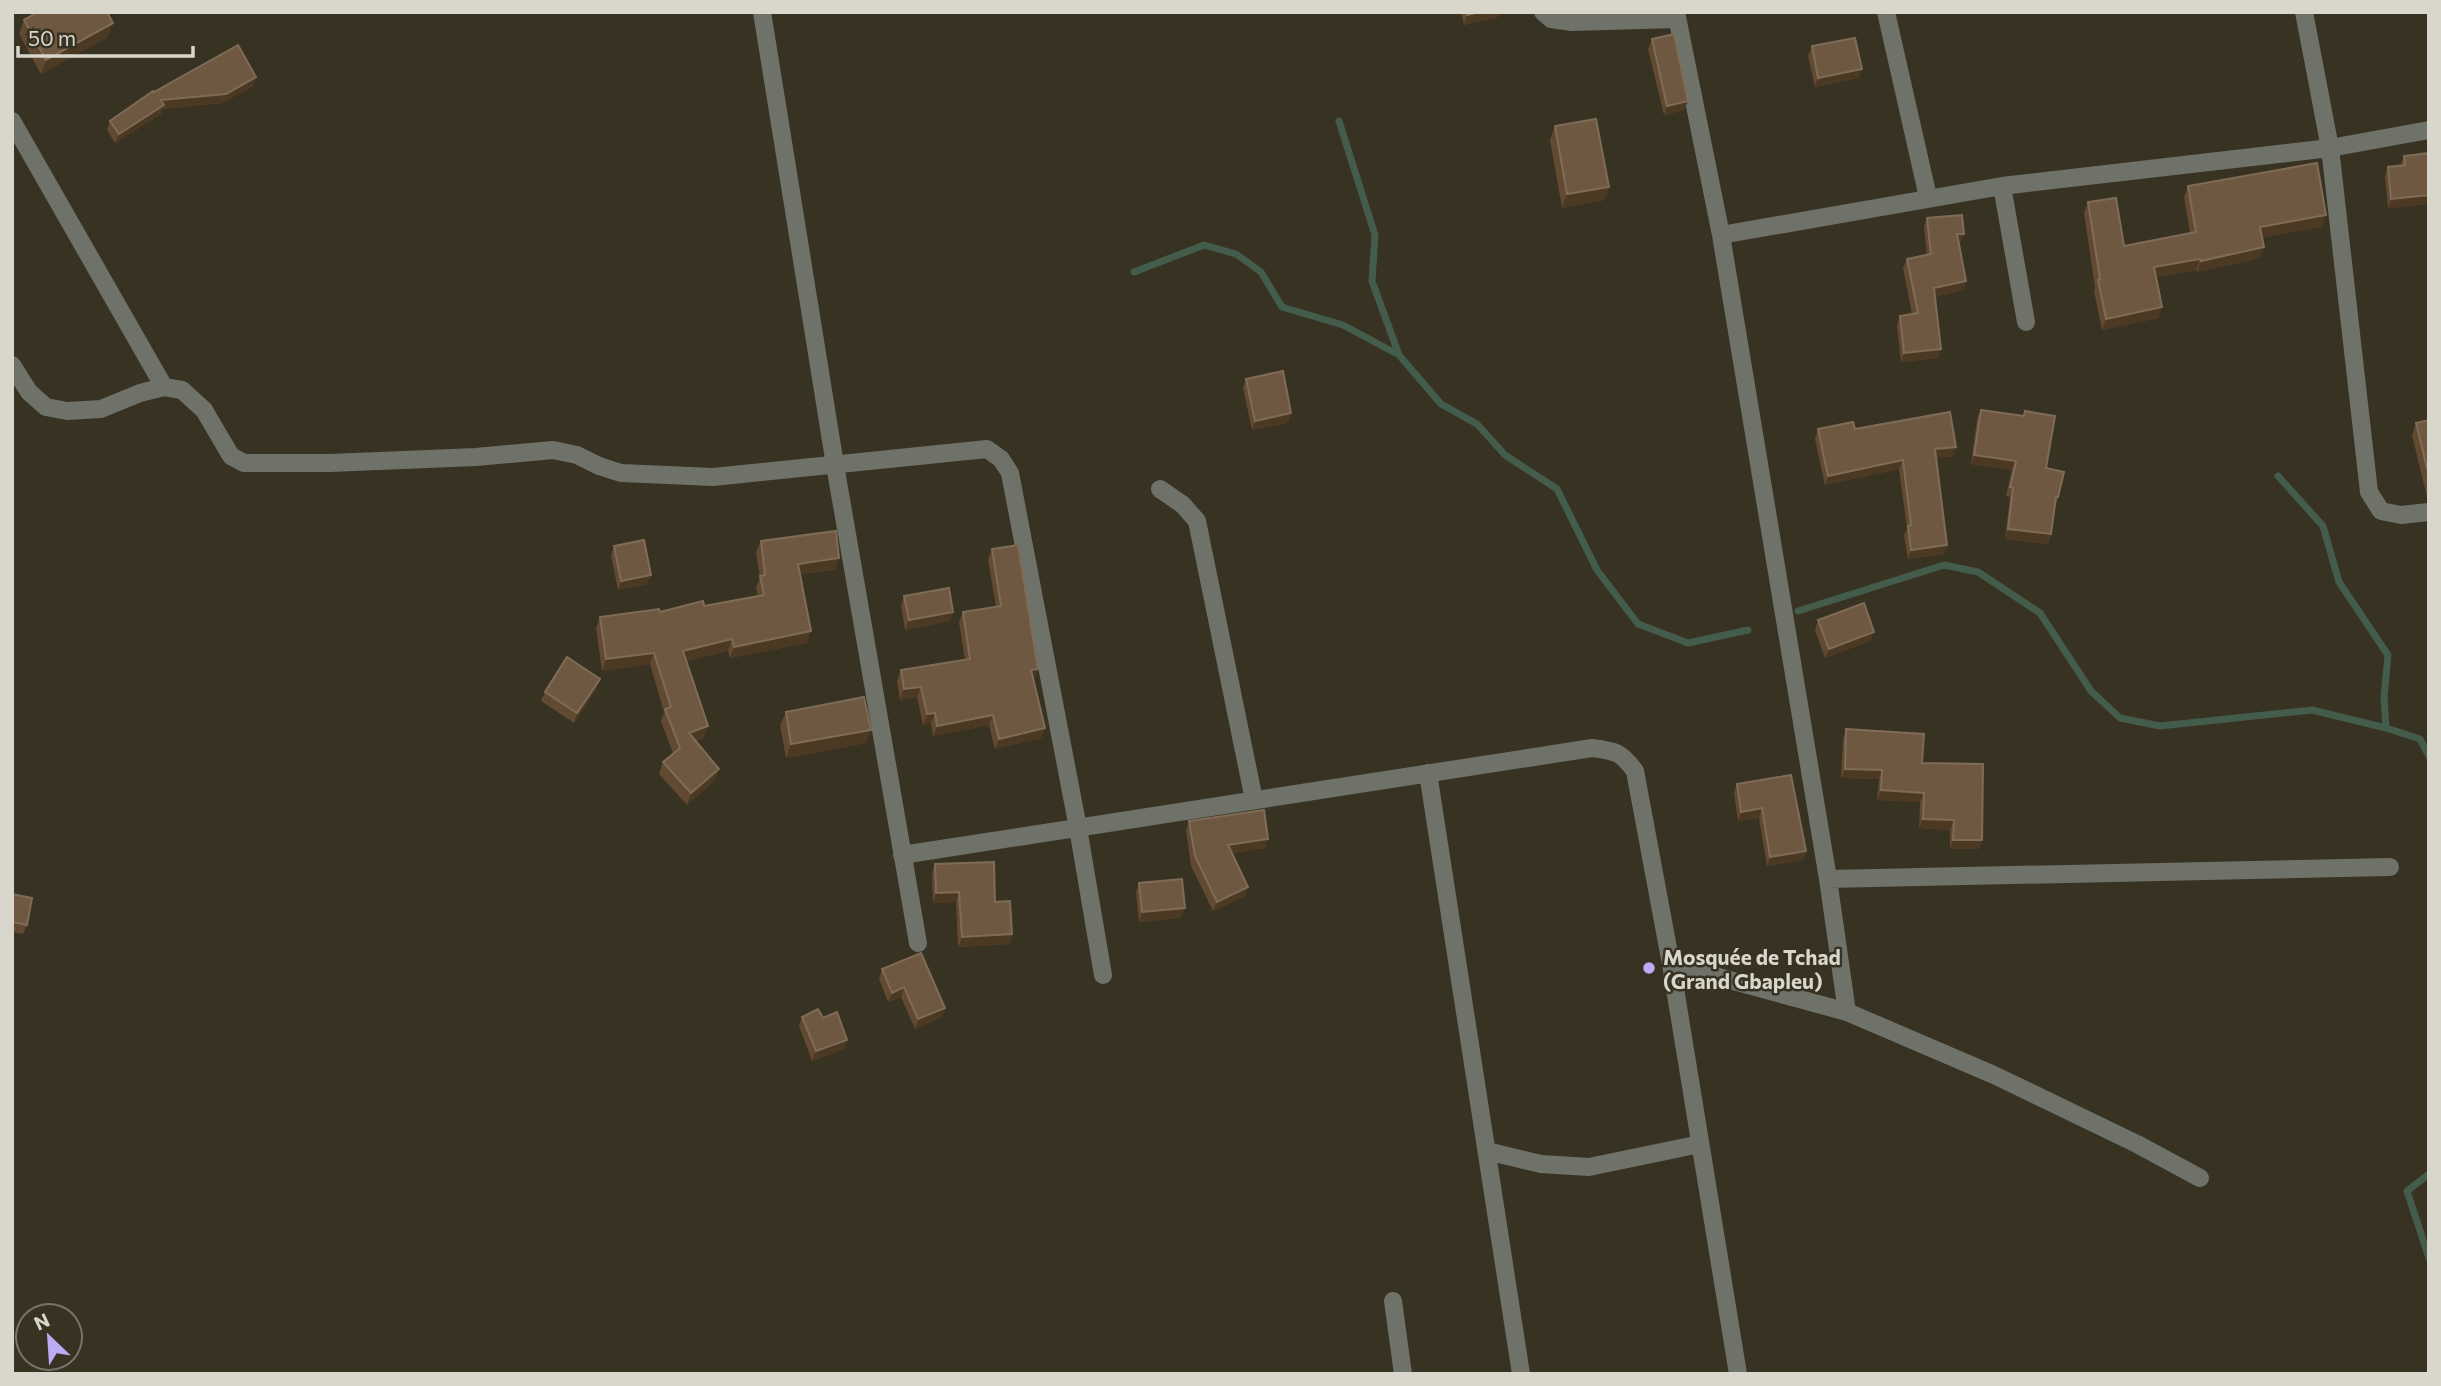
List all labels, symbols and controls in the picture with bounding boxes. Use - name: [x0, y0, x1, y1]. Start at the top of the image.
- scale bar: [18, 14, 192, 58]
- text: 50 m: [28, 25, 76, 50]
- place label: Mosquée de Tchad (Grand Gbapleu): [1663, 944, 1841, 993]
- marker: Mosquée de Tchad (Grand Gbapleu): [1641, 960, 1657, 976]
- north arrow: [14, 1302, 84, 1372]
- text: N: [30, 1308, 53, 1335]

